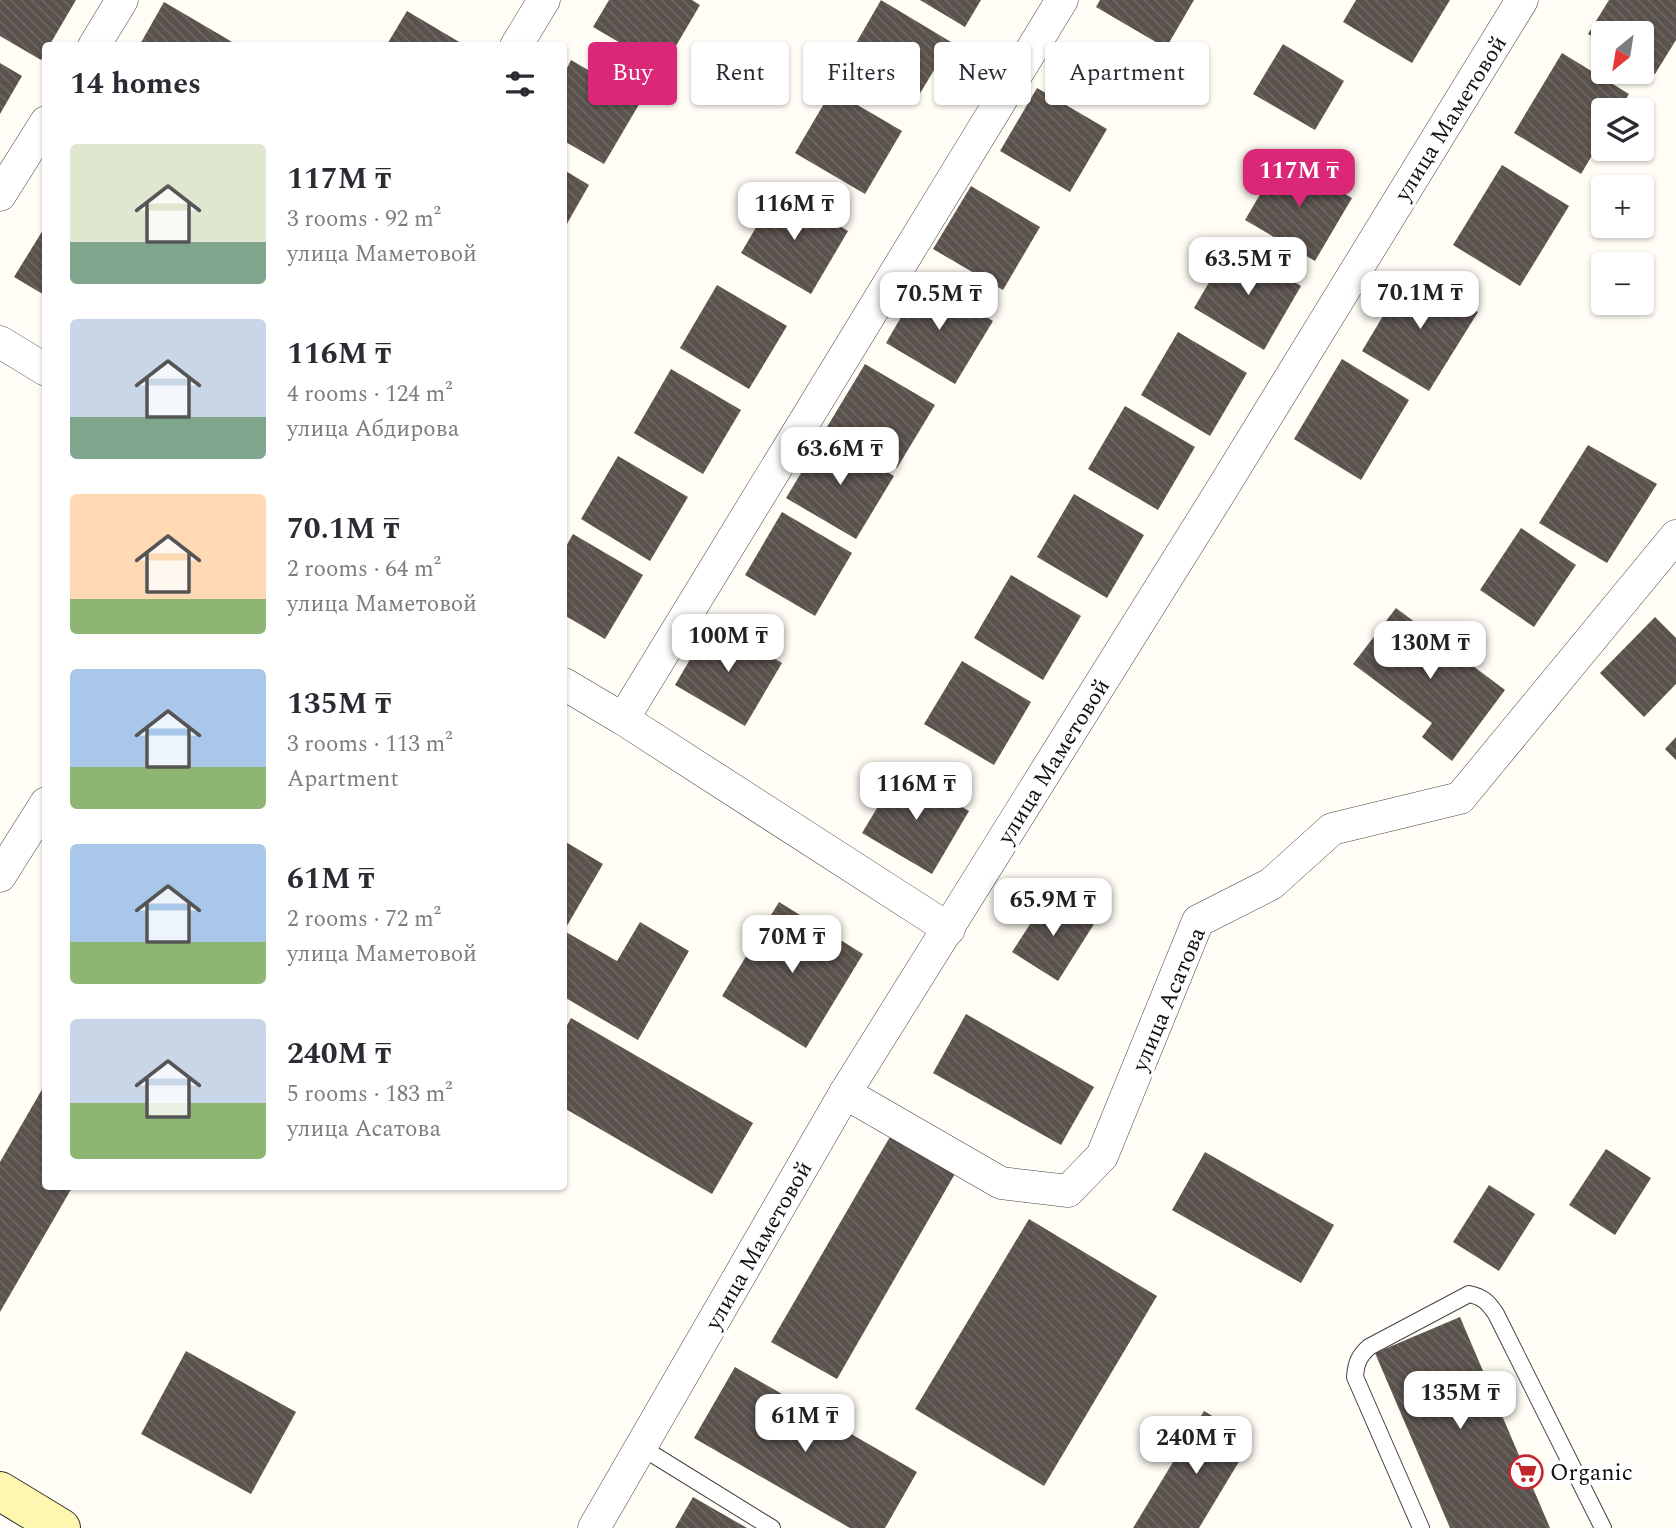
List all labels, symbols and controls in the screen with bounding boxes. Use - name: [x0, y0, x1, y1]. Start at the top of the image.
- north arrow: [1591, 21, 1654, 84]
- map controls: [1591, 21, 1654, 315]
- street label: улица Маметовой: [1386, 29, 1516, 209]
- chip: Buy: [588, 42, 677, 105]
- chip: Rent: [691, 42, 789, 105]
- chip: Filters: [803, 42, 920, 105]
- chip: New: [934, 42, 1031, 105]
- chip: Apartment: [1045, 42, 1209, 105]
- text: 14 homes: [70, 61, 201, 107]
- icon: filters: [501, 65, 539, 103]
- button: layers: [1591, 98, 1654, 161]
- pin: 117M ₸: [1242, 150, 1356, 209]
- text: 117M ₸: [1259, 154, 1339, 189]
- text: 117M ₸: [287, 156, 392, 202]
- icon: home: [126, 172, 210, 256]
- button: +: [1591, 175, 1654, 238]
- pin: 116M ₸: [737, 182, 851, 242]
- text: 116M ₸: [754, 187, 834, 222]
- text: 3 rooms · 92 m²: [287, 202, 441, 237]
- text: улица Маметовой: [287, 237, 477, 272]
- pin: 63.5M ₸: [1183, 238, 1313, 297]
- text: 63.5M ₸: [1205, 242, 1291, 277]
- button: −: [1591, 252, 1654, 315]
- pin: 70.5M ₸: [874, 272, 1004, 332]
- pin: 70.1M ₸: [1355, 272, 1485, 331]
- text: 70.1M ₸: [1377, 276, 1463, 311]
- text: 70.5M ₸: [896, 277, 982, 312]
- text: 116M ₸: [287, 331, 392, 377]
- icon: home: [126, 347, 210, 431]
- text: 4 rooms · 124 m²: [287, 377, 453, 412]
- text: улица Абдирова: [287, 412, 459, 447]
- pin: 63.6M ₸: [775, 428, 905, 487]
- text: 63.6M ₸: [797, 432, 883, 467]
- text: 70.1M ₸: [287, 506, 400, 552]
- icon: home: [126, 522, 210, 606]
- text: 2 rooms · 64 m²: [287, 552, 441, 587]
- text: улица Маметовой: [287, 587, 477, 622]
- pin: 100M ₸: [671, 614, 785, 674]
- text: 100M ₸: [688, 619, 768, 654]
- pin: 130M ₸: [1373, 622, 1487, 681]
- text: 130M ₸: [1390, 626, 1470, 661]
- street label: улица Маметовой: [989, 672, 1119, 852]
- text: 135M ₸: [287, 681, 392, 727]
- icon: home: [126, 697, 210, 781]
- text: 3 rooms · 113 m²: [287, 727, 453, 762]
- text: Apartment: [287, 762, 399, 797]
- pin: 116M ₸: [859, 762, 973, 822]
- text: 116M ₸: [876, 767, 956, 802]
- text: 61M ₸: [287, 856, 375, 902]
- icon: home: [126, 872, 210, 956]
- pin: 65.9M ₸: [988, 878, 1118, 938]
- text: 65.9M ₸: [1010, 883, 1096, 918]
- text: 2 rooms · 72 m²: [287, 902, 441, 937]
- pin: 70M ₸: [743, 916, 841, 975]
- text: 70M ₸: [758, 920, 826, 955]
- street label: улица Асатова: [1123, 922, 1216, 1078]
- text: улица Маметовой: [287, 937, 477, 972]
- text: 240M ₸: [287, 1031, 392, 1077]
- icon: home: [126, 1047, 210, 1131]
- text: 5 rooms · 183 m²: [287, 1077, 453, 1112]
- text: улица Асатова: [287, 1112, 441, 1147]
- street label: улица Маметовой: [696, 1155, 822, 1338]
- pin: 135M ₸: [1403, 1372, 1517, 1431]
- text: 135M ₸: [1420, 1376, 1500, 1411]
- pin: 61M ₸: [756, 1394, 854, 1454]
- text: 61M ₸: [771, 1399, 839, 1434]
- pin: 240M ₸: [1139, 1416, 1253, 1476]
- text: 240M ₸: [1156, 1421, 1236, 1456]
- supermarket icon: Organic: [1507, 1453, 1545, 1491]
- place label: Organic: [1550, 1456, 1633, 1491]

